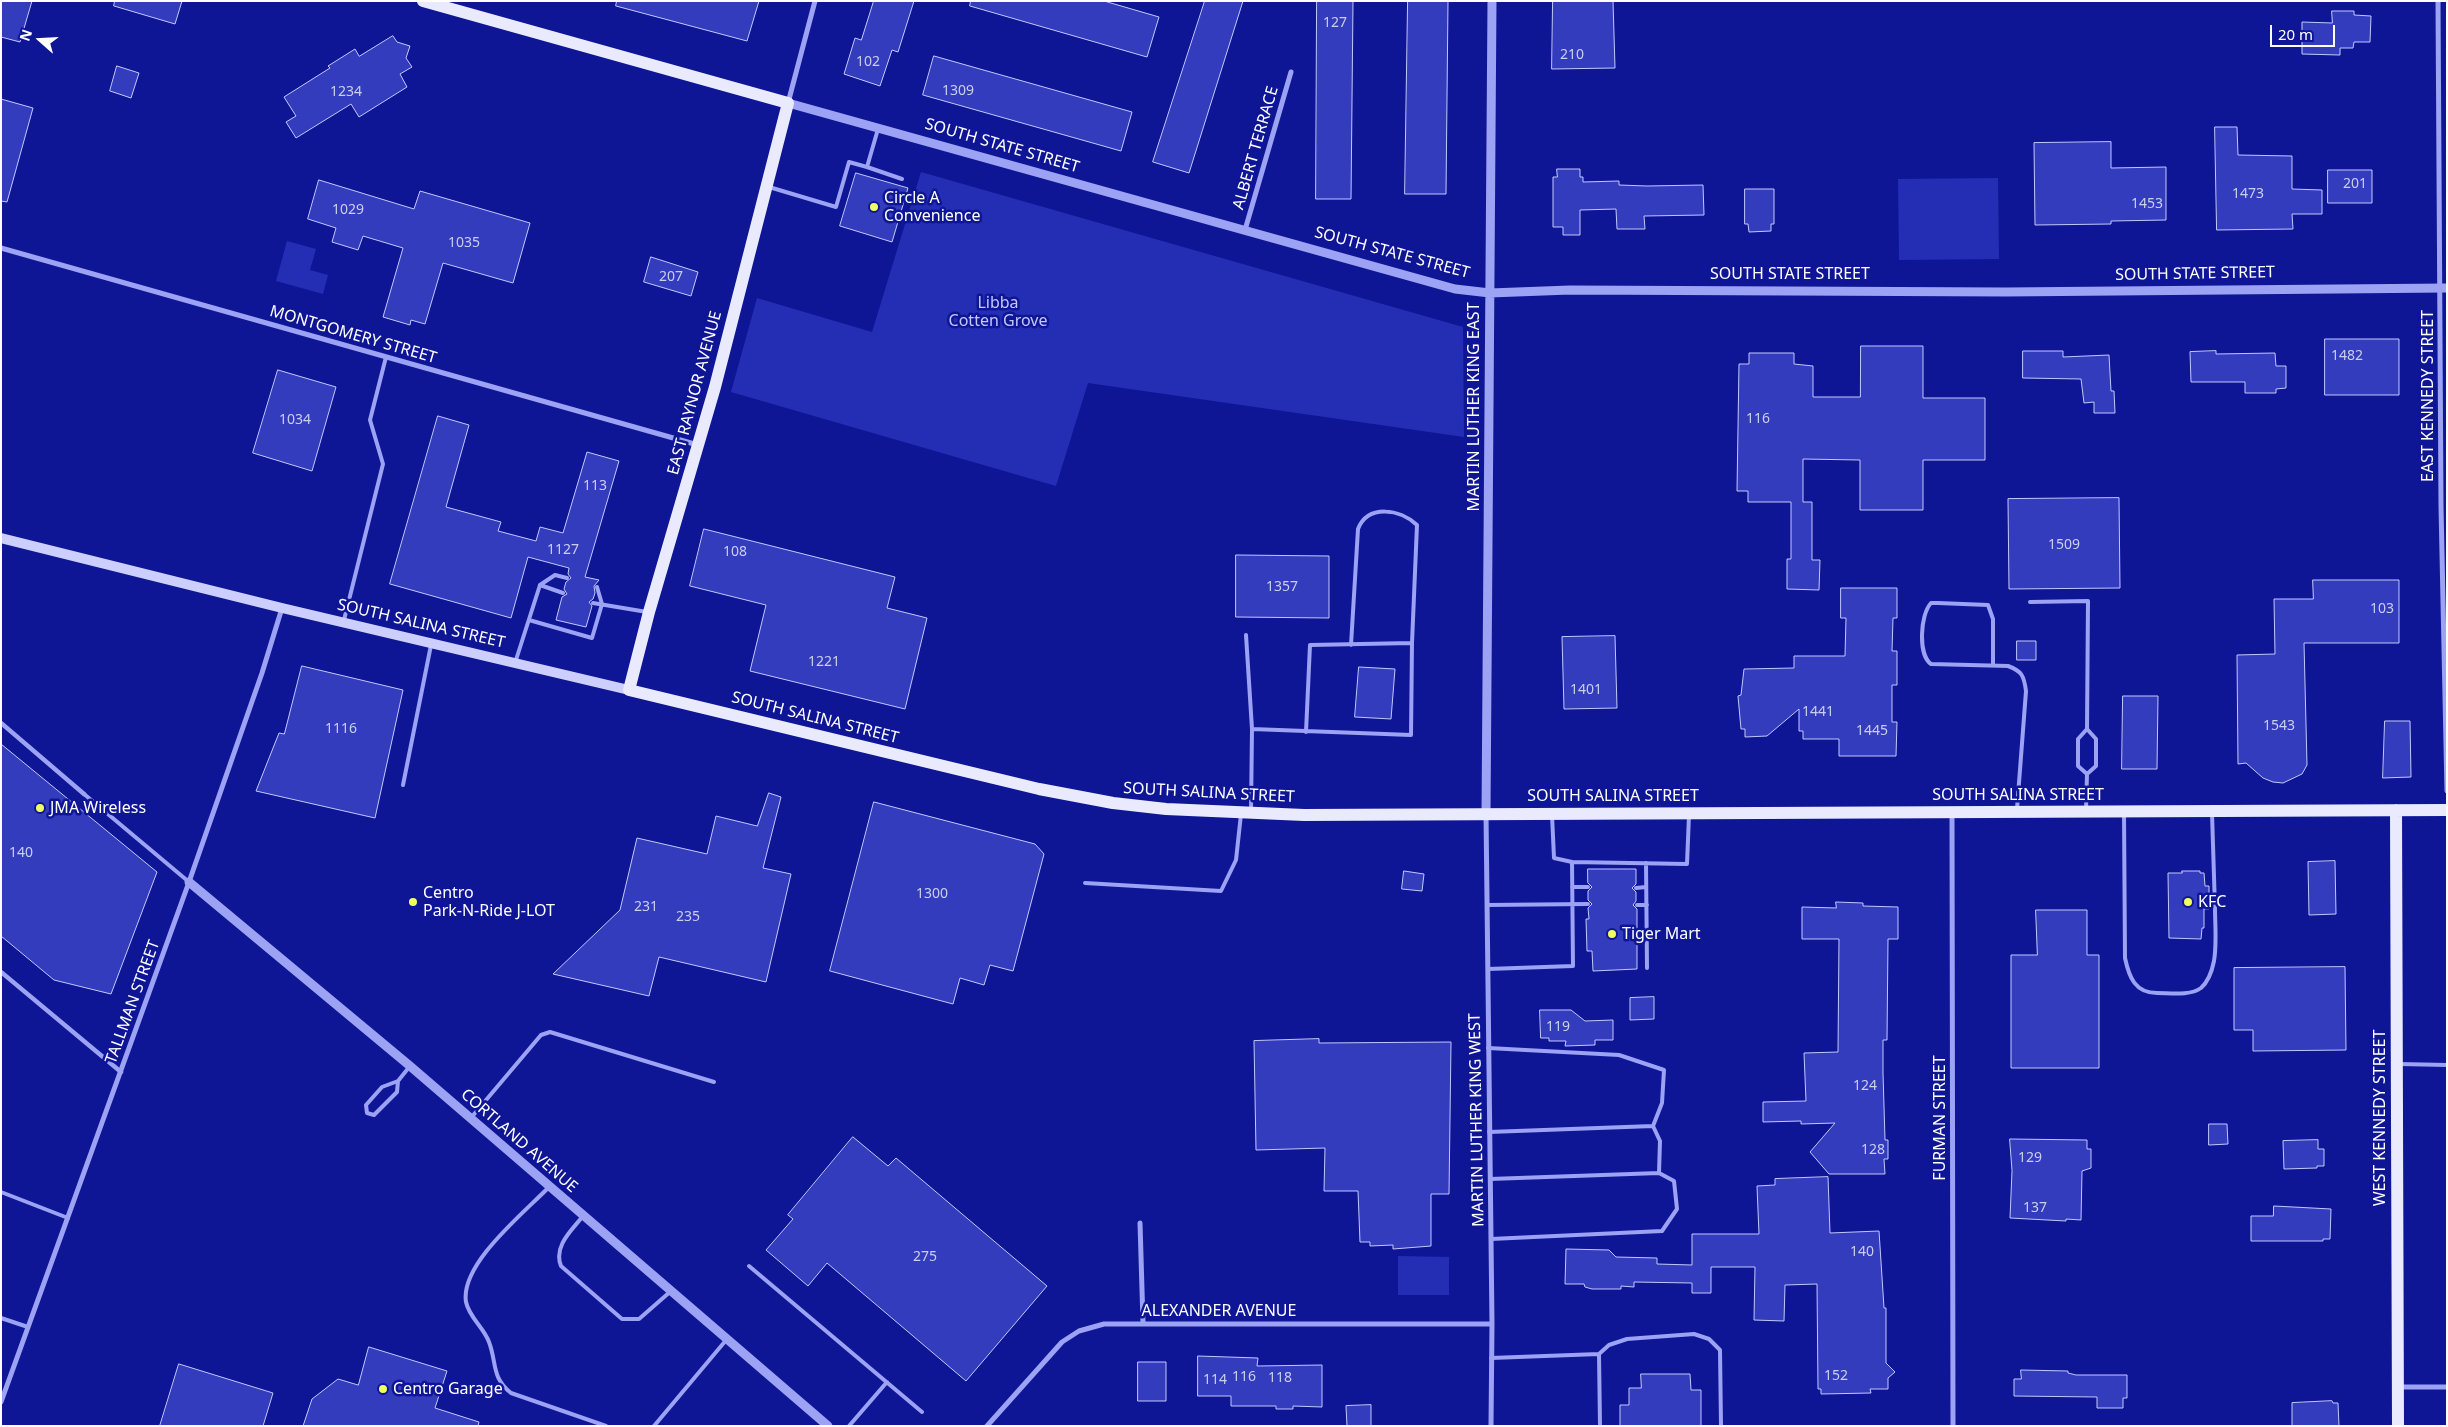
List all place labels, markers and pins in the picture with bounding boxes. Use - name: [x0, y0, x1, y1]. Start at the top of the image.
- place label: Circle A Convenience: [884, 188, 980, 226]
- marker: Circle A Convenience: [868, 201, 880, 213]
- place label: JMA Wireless: [50, 798, 146, 818]
- marker: JMA Wireless: [34, 802, 46, 814]
- place label: Centro Park-N-Ride J-LOT: [423, 883, 555, 921]
- place label: KFC: [2198, 892, 2226, 912]
- marker: Centro Park-N-Ride J-LOT: [407, 896, 419, 908]
- marker: KFC: [2182, 896, 2194, 908]
- place label: Tiger Mart: [1622, 924, 1701, 944]
- marker: Tiger Mart: [1606, 928, 1618, 940]
- place label: Centro Garage: [393, 1379, 503, 1399]
- marker: Centro Garage: [377, 1383, 389, 1395]

